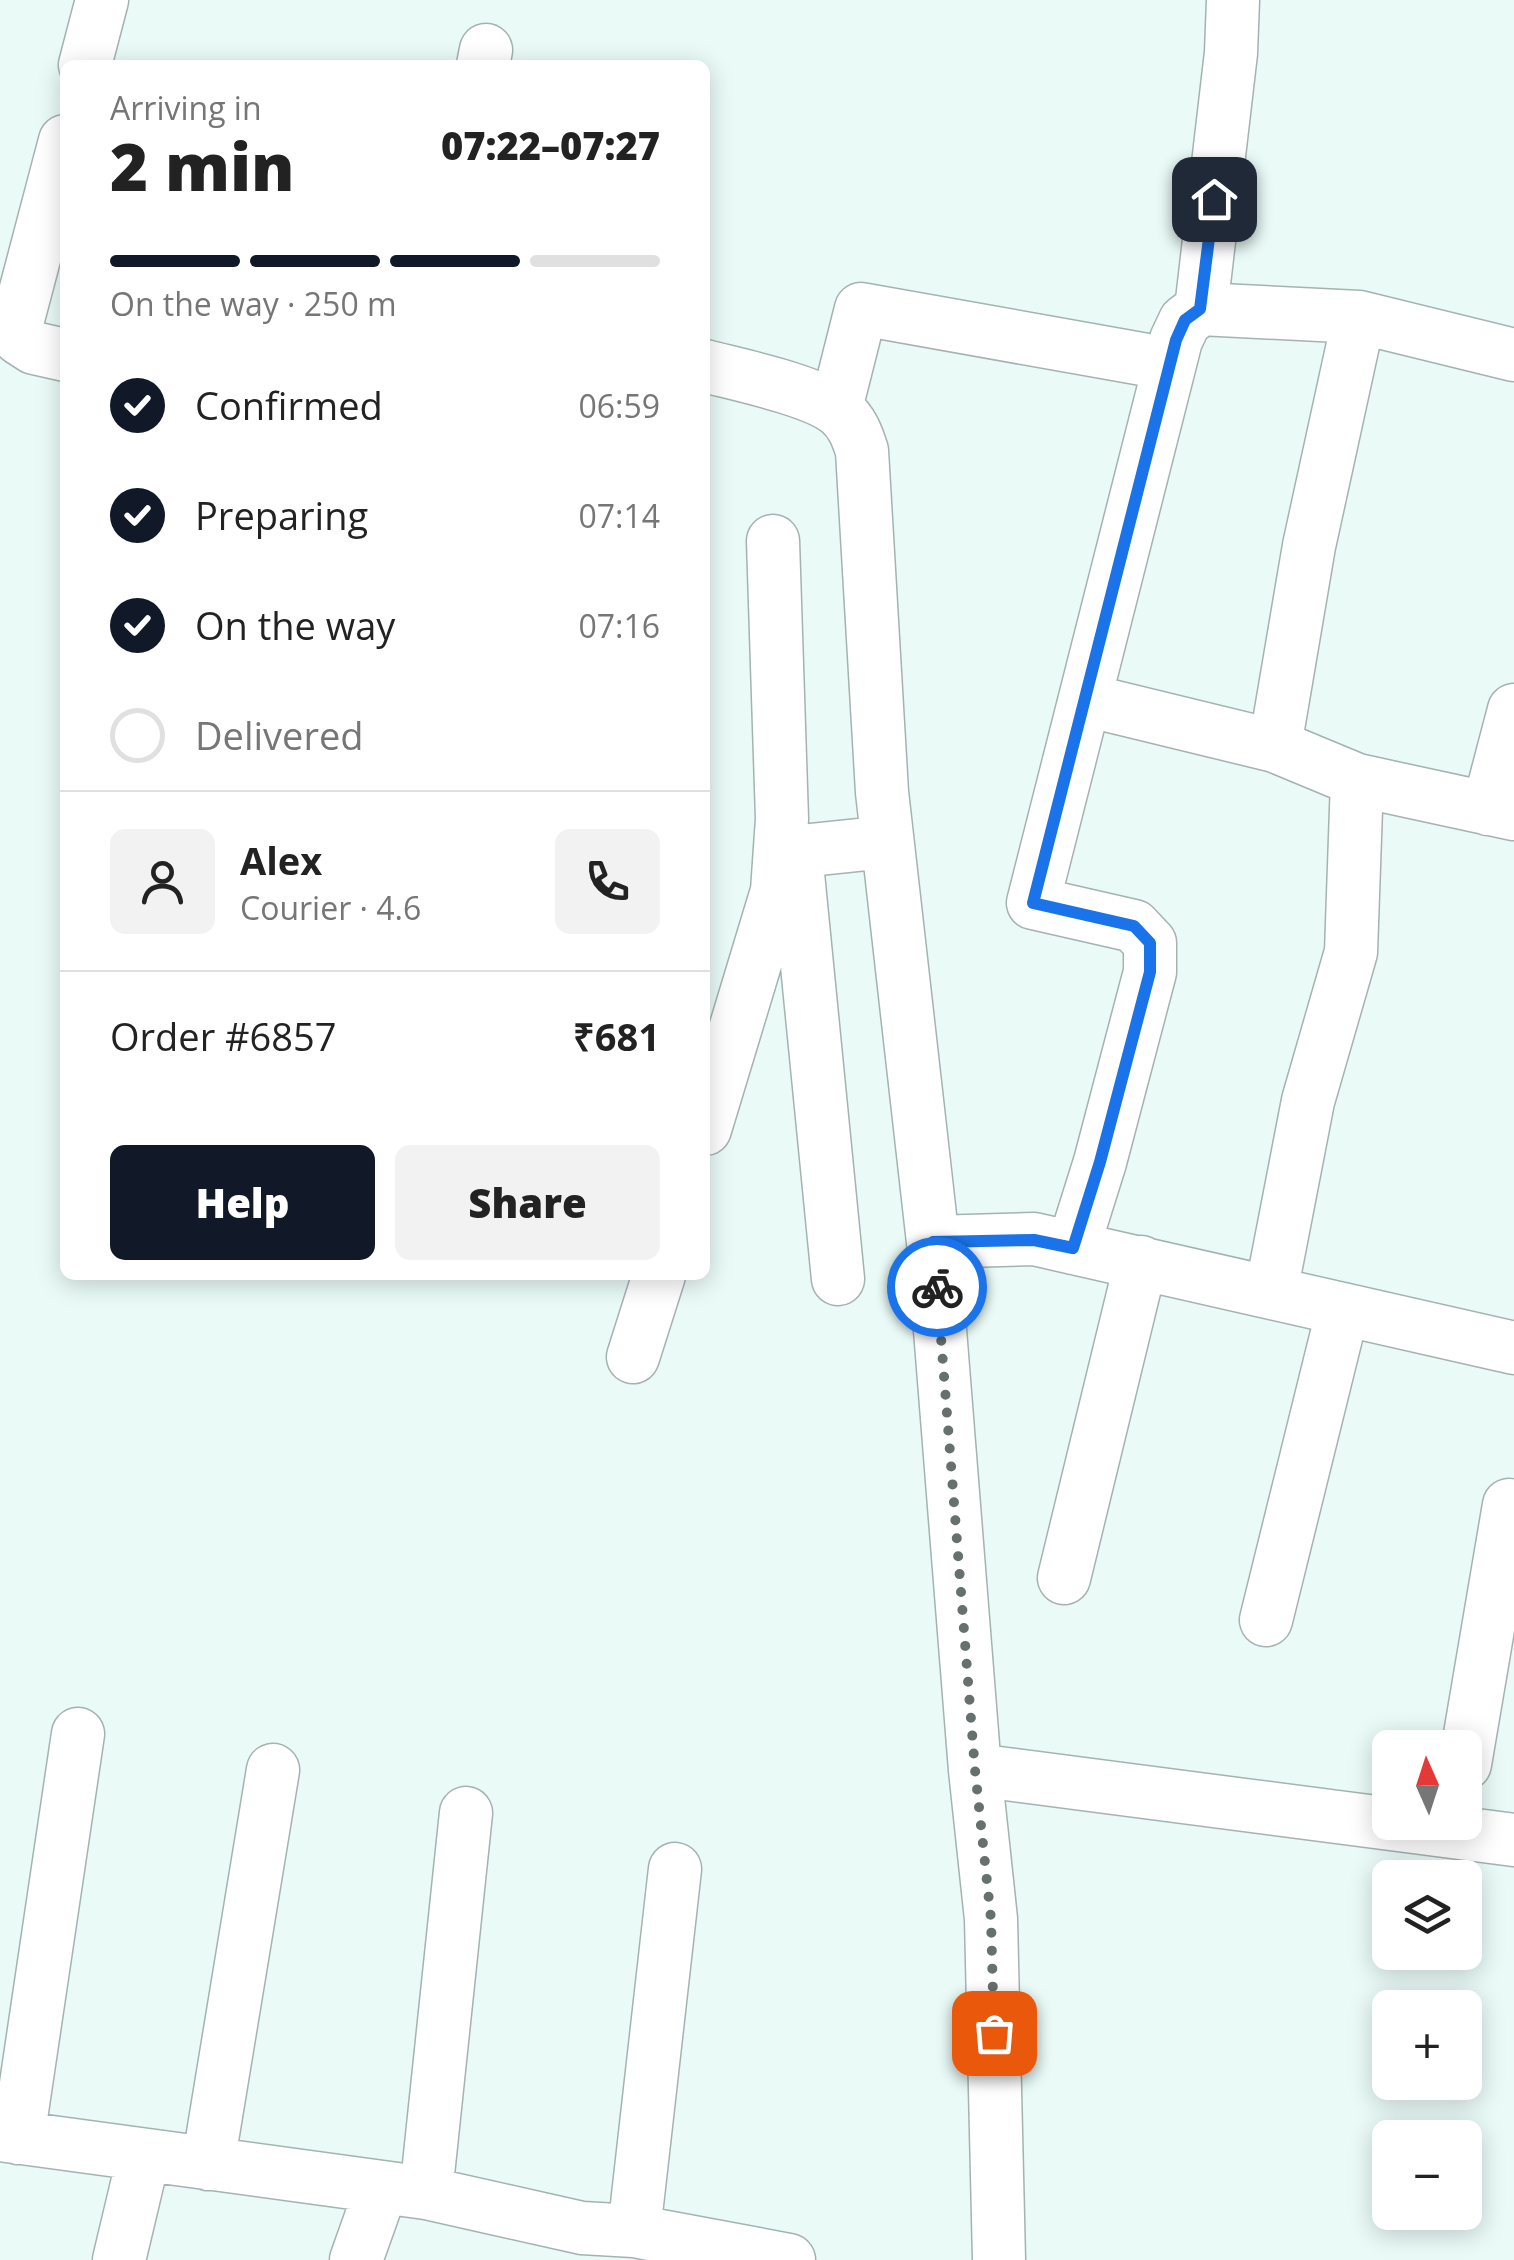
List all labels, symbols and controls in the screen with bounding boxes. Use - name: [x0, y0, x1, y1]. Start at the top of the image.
- text: Arriving in: [110, 86, 262, 129]
- text: 07:22–07:27: [441, 119, 660, 171]
- text: 2 min: [110, 122, 295, 210]
- pin: [1172, 157, 1257, 242]
- icon: home: [1187, 172, 1242, 227]
- text: On the way · 250 m: [110, 282, 397, 325]
- icon: check: [110, 378, 165, 433]
- text: Confirmed: [195, 379, 383, 431]
- text: 06:59: [578, 384, 660, 427]
- icon: check: [110, 488, 165, 543]
- text: Preparing: [195, 489, 368, 541]
- text: 07:14: [578, 494, 660, 537]
- icon: check: [110, 598, 165, 653]
- text: On the way: [195, 599, 395, 651]
- text: 07:16: [578, 604, 660, 647]
- text: Delivered: [195, 709, 364, 761]
- button: person: [110, 829, 215, 934]
- button: phone: [555, 829, 660, 934]
- text: Alex: [240, 834, 322, 886]
- text: Courier · 4.6: [240, 886, 421, 929]
- text: Order #6857: [110, 1010, 337, 1062]
- text: ₹681: [573, 1010, 660, 1062]
- button: Help: [110, 1145, 375, 1260]
- button: Share: [395, 1145, 660, 1260]
- courier: [887, 1237, 987, 1337]
- icon: bike: [910, 1260, 965, 1315]
- north arrow: [1372, 1730, 1482, 1840]
- map controls: [1372, 1730, 1482, 2230]
- button: layers: [1372, 1860, 1482, 1970]
- button: +: [1372, 1990, 1482, 2100]
- pin: [952, 1991, 1037, 2076]
- icon: bag: [967, 2006, 1022, 2061]
- button: −: [1372, 2120, 1482, 2230]

